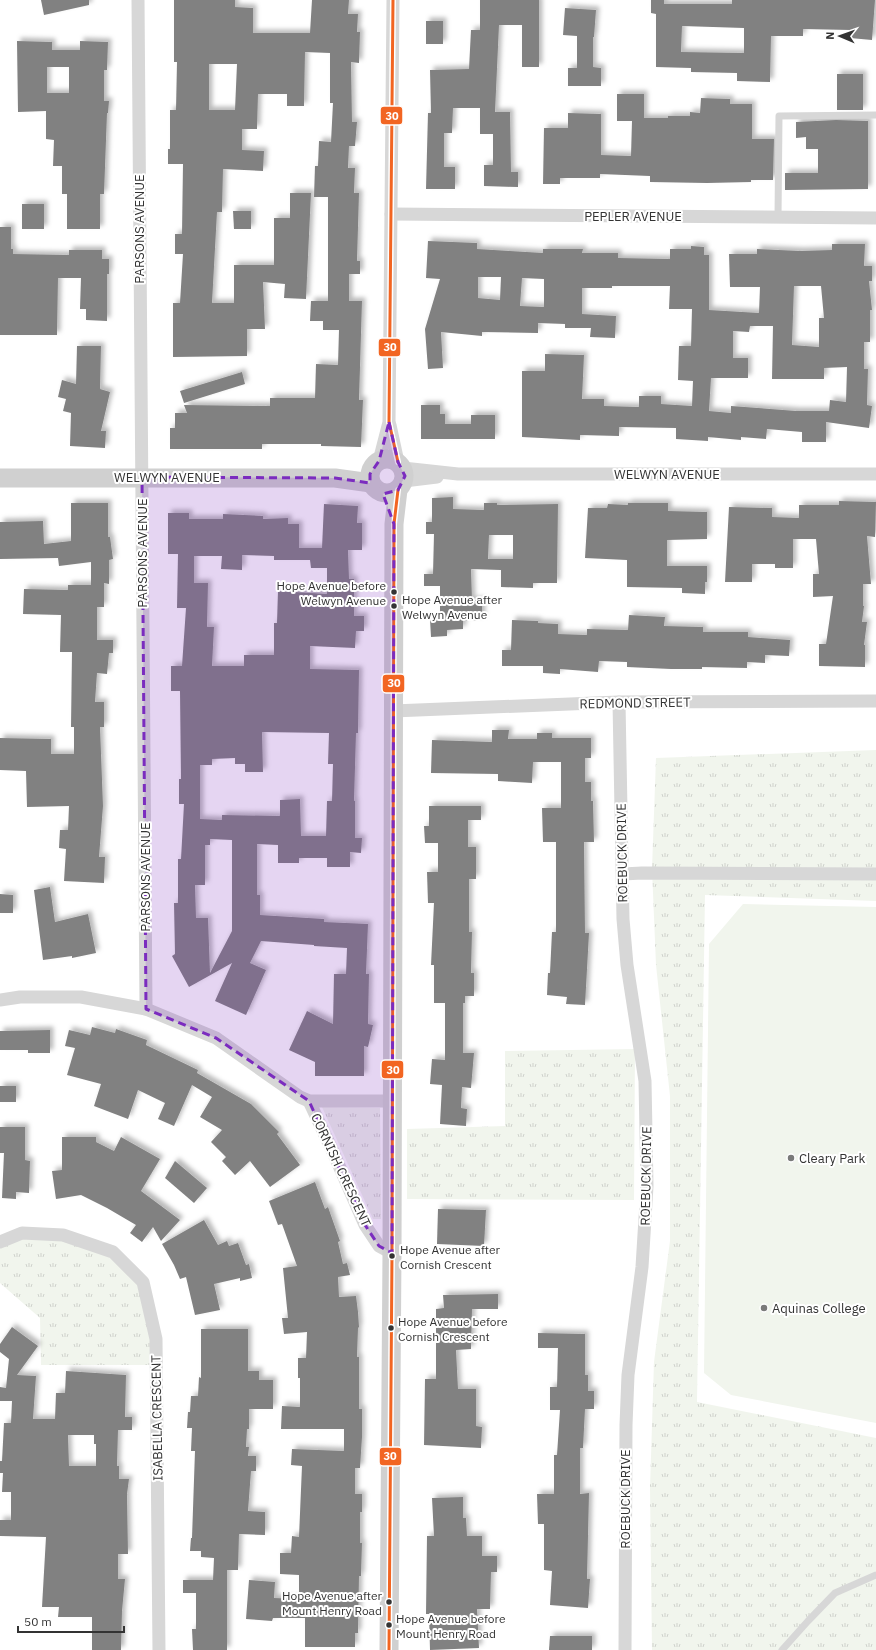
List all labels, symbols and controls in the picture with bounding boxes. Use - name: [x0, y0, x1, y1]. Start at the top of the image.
- north arrow: [820, 16, 860, 56]
- text: N: [823, 31, 837, 40]
- line badge: 30: [380, 106, 403, 125]
- text: 30: [385, 109, 399, 123]
- street label: PARSONS AVENUE: [131, 174, 148, 284]
- street label: PEPLER AVENUE: [584, 208, 682, 225]
- line badge: 30: [378, 338, 401, 357]
- text: 30: [383, 340, 397, 354]
- street label: WELWYN AVENUE: [614, 466, 720, 483]
- street label: WELWYN AVENUE: [114, 469, 220, 486]
- street label: PARSONS AVENUE: [134, 498, 151, 608]
- place label: Hope Avenue before Welwyn Avenue: [276, 578, 386, 608]
- marker: Hope Avenue before Welwyn Avenue: [389, 587, 399, 597]
- place label: Hope Avenue after Welwyn Avenue: [402, 592, 503, 622]
- marker: Hope Avenue after Welwyn Avenue: [389, 601, 399, 611]
- line badge: 30: [382, 674, 405, 693]
- text: 30: [387, 676, 401, 690]
- street label: REDMOND STREET: [579, 694, 691, 712]
- street label: ROEBUCK DRIVE: [613, 803, 631, 903]
- street label: PARSONS AVENUE: [137, 822, 154, 932]
- line badge: 30: [381, 1060, 404, 1079]
- text: 30: [386, 1063, 400, 1077]
- street label: CORNISH CRESCENT: [307, 1110, 375, 1230]
- street label: ROEBUCK DRIVE: [637, 1126, 655, 1226]
- place label: Cleary Park: [799, 1150, 866, 1167]
- marker: Cleary Park: [786, 1153, 796, 1163]
- place label: Hope Avenue after Cornish Crescent: [400, 1242, 501, 1272]
- marker: Hope Avenue after Cornish Crescent: [387, 1251, 397, 1261]
- place label: Aquinas College: [772, 1300, 866, 1317]
- marker: Aquinas College: [759, 1303, 769, 1313]
- place label: Hope Avenue before Cornish Crescent: [398, 1314, 508, 1344]
- marker: Hope Avenue before Cornish Crescent: [386, 1323, 396, 1333]
- street label: ISABELLA CRESCENT: [147, 1354, 167, 1481]
- line badge: 30: [379, 1447, 402, 1466]
- text: 30: [383, 1449, 397, 1463]
- street label: ROEBUCK DRIVE: [617, 1449, 634, 1549]
- place label: Hope Avenue after Mount Henry Road: [282, 1588, 383, 1618]
- marker: Hope Avenue after Mount Henry Road: [384, 1597, 394, 1607]
- scale bar: [18, 1608, 124, 1634]
- place label: Hope Avenue before Mount Henry Road: [396, 1611, 506, 1641]
- text: 50 m: [24, 1614, 52, 1629]
- marker: Hope Avenue before Mount Henry Road: [384, 1620, 394, 1630]

